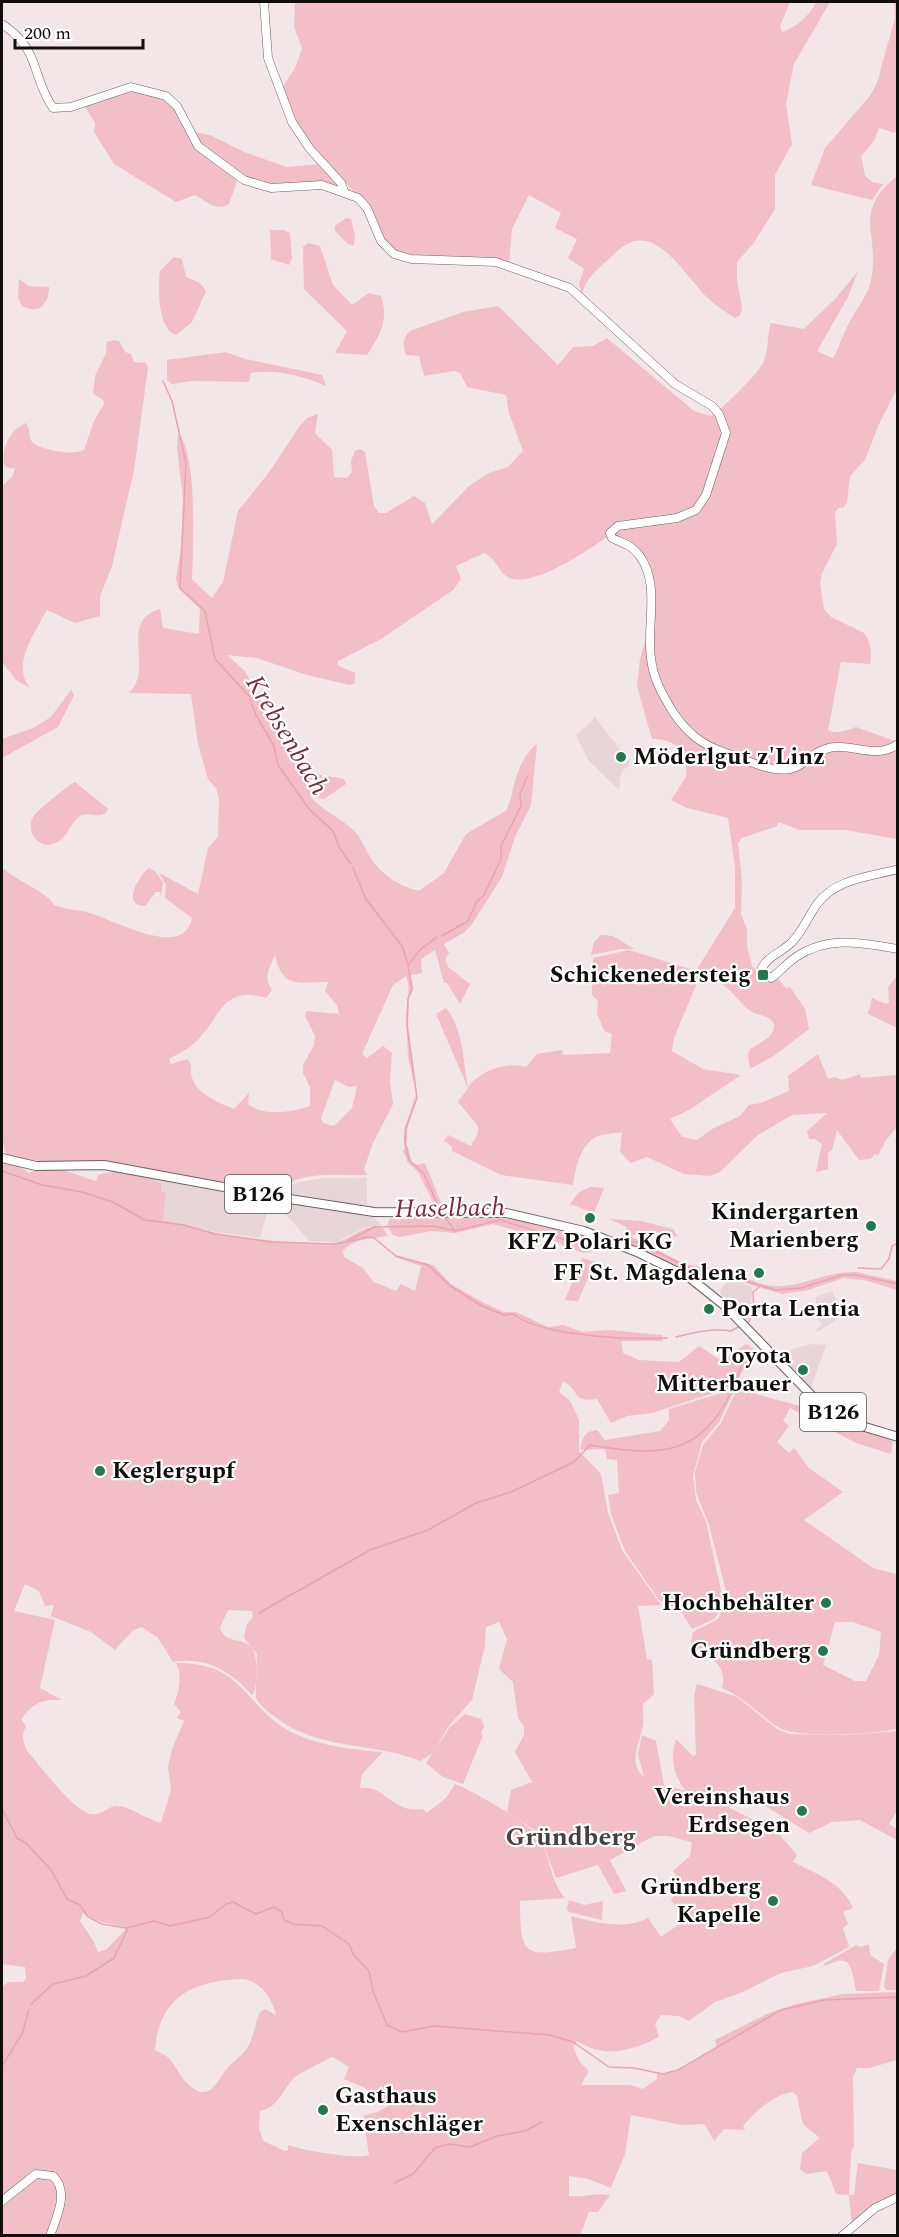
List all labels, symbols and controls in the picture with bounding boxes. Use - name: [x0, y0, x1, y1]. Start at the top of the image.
- scale bar: [15, 12, 142, 50]
- text: 200 m: [24, 20, 71, 47]
- water label: Krebsenbach: [235, 667, 339, 803]
- place label: Möderlgut z'Linz: [633, 739, 825, 775]
- marker: Möderlgut z'Linz: [614, 750, 628, 764]
- place label: Schickenedersteig: [550, 957, 751, 993]
- marker: Schickenedersteig: [756, 968, 770, 982]
- road number: B126: [225, 1175, 291, 1213]
- water label: Haselbach: [395, 1187, 505, 1229]
- place label: Kindergarten Marienberg: [710, 1194, 859, 1258]
- marker: KFZ Polari KG: [583, 1211, 597, 1225]
- marker: Kindergarten Marienberg: [864, 1219, 878, 1233]
- place label: KFZ Polari KG: [507, 1224, 673, 1260]
- place label: FF St. Magdalena: [553, 1255, 748, 1291]
- marker: FF St. Magdalena: [752, 1266, 766, 1280]
- place label: Porta Lentia: [721, 1291, 861, 1327]
- marker: Porta Lentia: [702, 1302, 716, 1316]
- place label: Toyota Mitterbauer: [656, 1338, 792, 1402]
- marker: Toyota Mitterbauer: [796, 1363, 810, 1377]
- road number: B126: [800, 1393, 866, 1431]
- place label: Keglergupf: [112, 1453, 237, 1489]
- marker: Keglergupf: [93, 1464, 107, 1478]
- place label: Hochbehälter: [662, 1585, 815, 1621]
- marker: Hochbehälter: [819, 1596, 833, 1610]
- place label: Gründberg: [690, 1633, 811, 1669]
- marker: Gründberg: [816, 1644, 830, 1658]
- place label: Vereinshaus Erdsegen: [654, 1779, 790, 1843]
- marker: Vereinshaus Erdsegen: [795, 1804, 809, 1818]
- district label: Gründberg: [506, 1817, 636, 1857]
- place label: Gründberg Kapelle: [640, 1869, 761, 1933]
- marker: Gründberg Kapelle: [766, 1894, 780, 1908]
- place label: Gasthaus Exenschläger: [335, 2078, 484, 2142]
- marker: Gasthaus Exenschläger: [316, 2103, 330, 2117]

